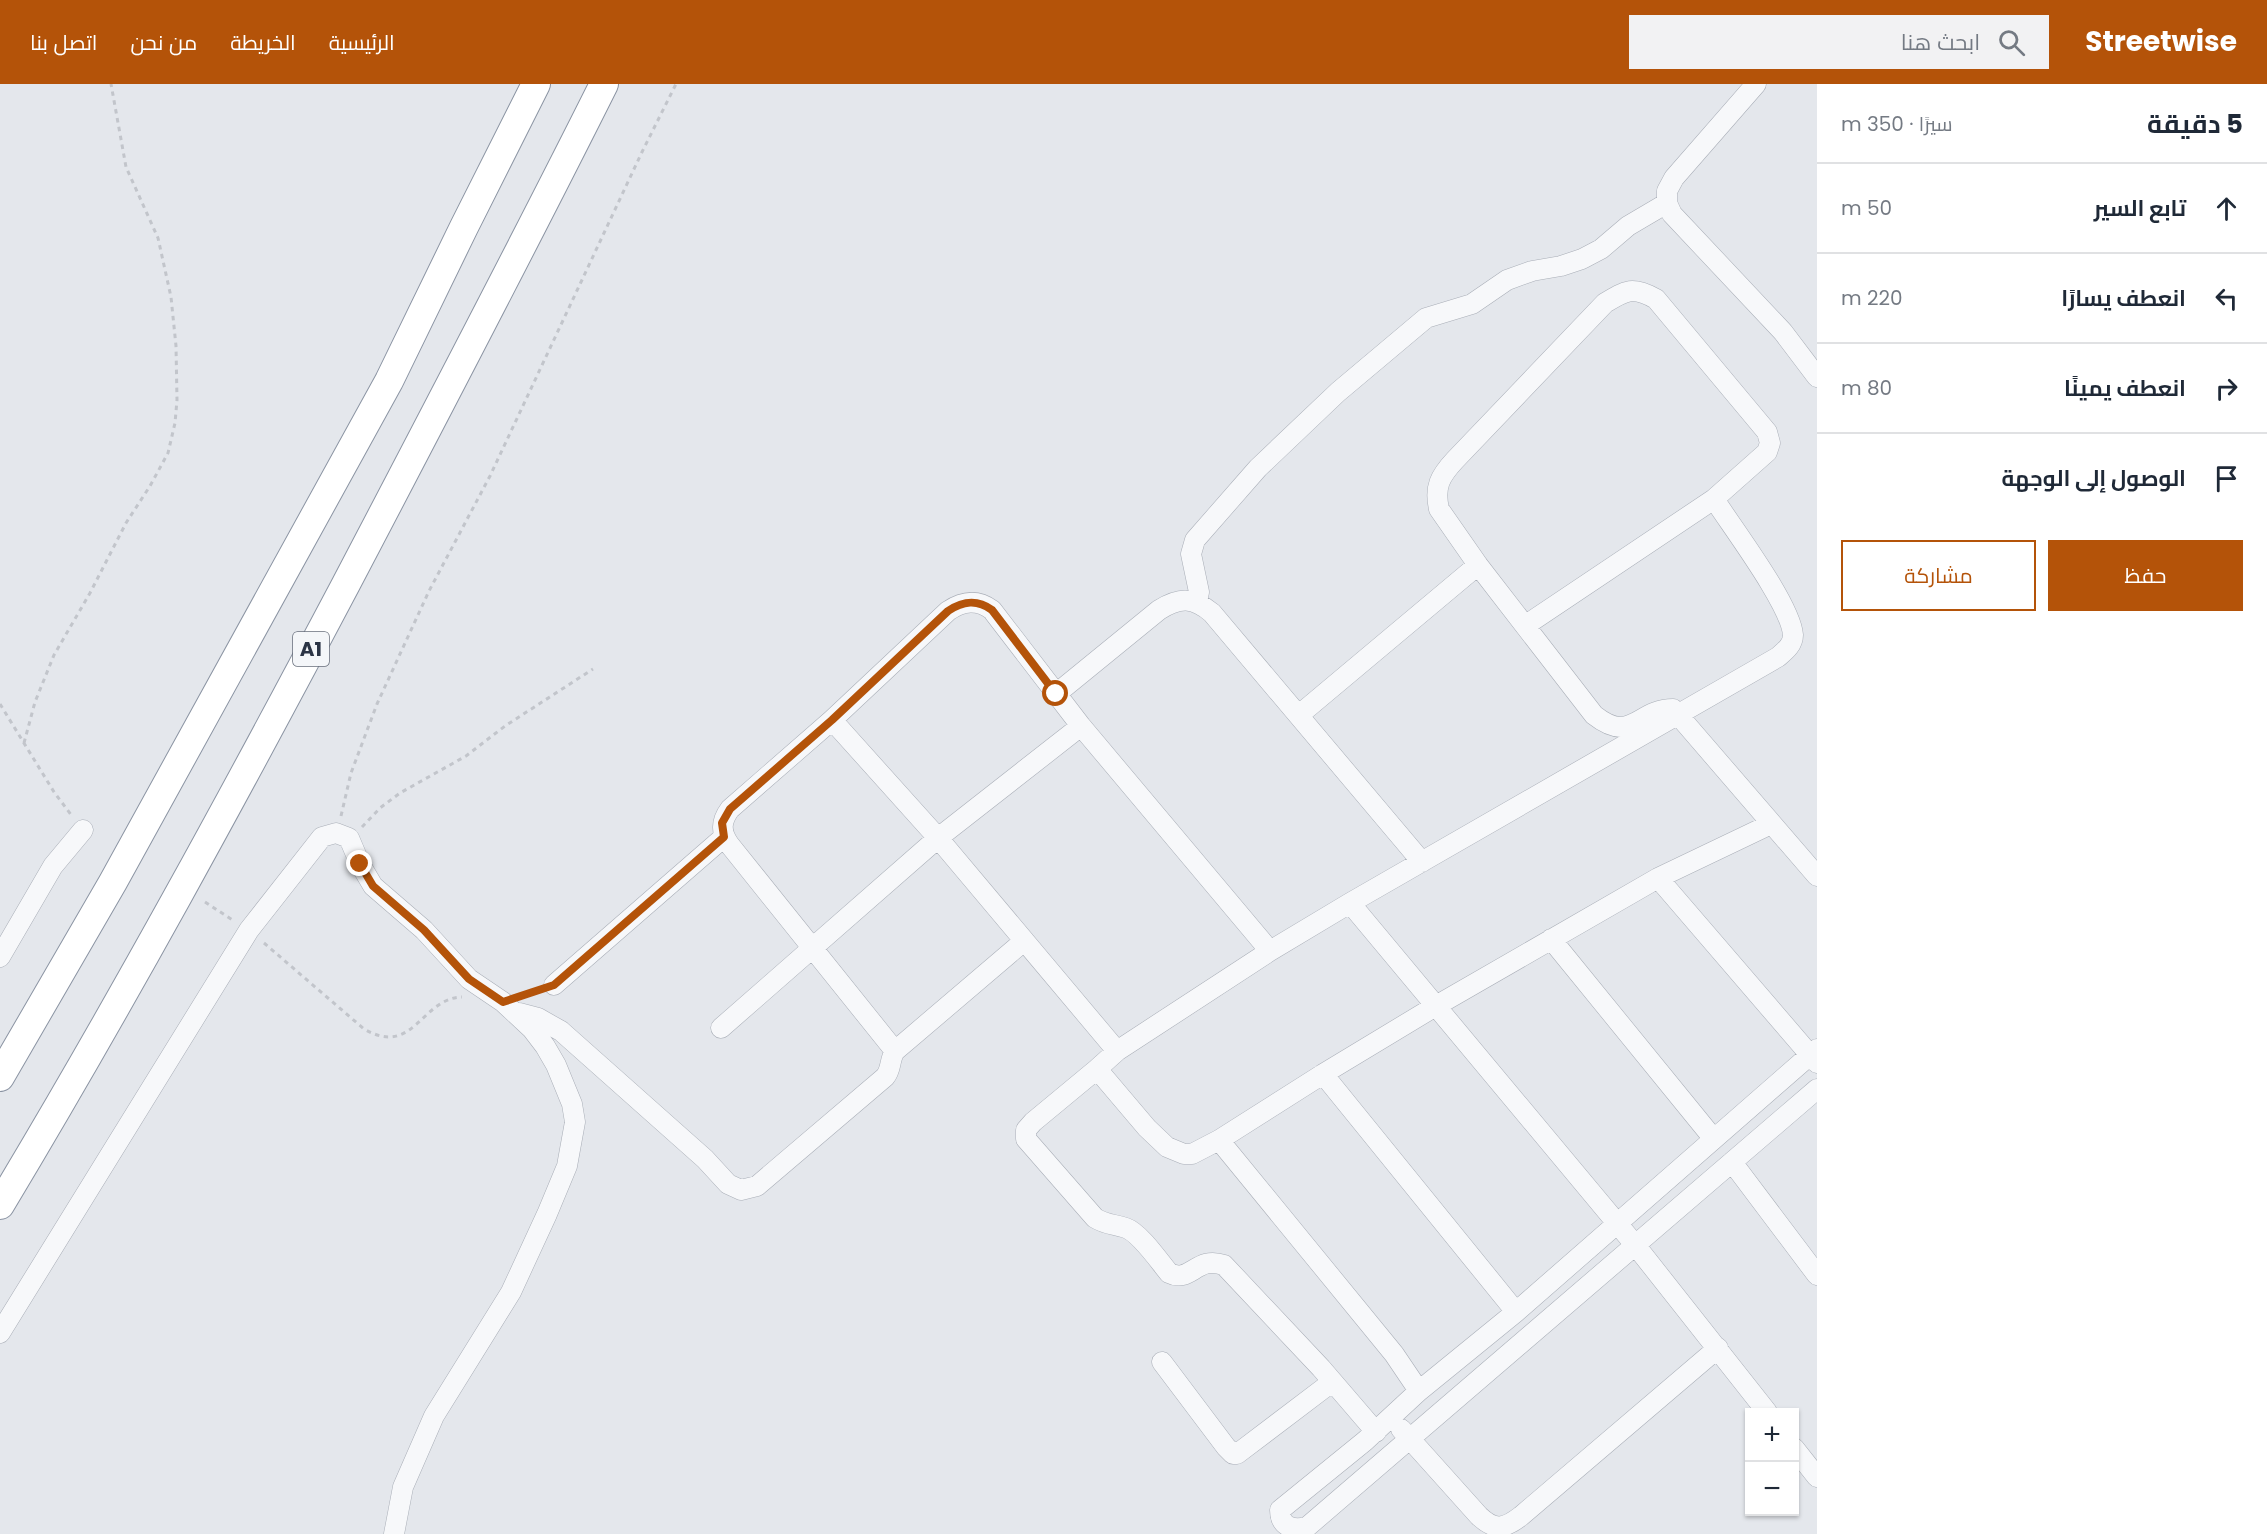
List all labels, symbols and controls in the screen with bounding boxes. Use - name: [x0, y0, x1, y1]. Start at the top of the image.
- search box: [1629, 15, 2049, 69]
- text: Streetwise: [2085, 22, 2237, 61]
- icon: search: [1995, 26, 2028, 59]
- text: ابحث هنا: [1901, 27, 1980, 58]
- text: اتصل بنا: [30, 28, 97, 57]
- text: من نحن: [130, 28, 197, 57]
- text: الخريطة: [230, 28, 296, 57]
- text: الرئيسية: [329, 28, 395, 57]
- text: 5 دقيقة: [2147, 106, 2243, 142]
- text: سيرًا · 350 m: [1841, 110, 1953, 138]
- icon: ahead: [2210, 192, 2243, 225]
- text: تابع السير: [2094, 193, 2186, 224]
- text: 50 m: [1841, 194, 1892, 222]
- icon: left: [2210, 282, 2243, 315]
- text: انعطف يسارًا: [2061, 283, 2186, 314]
- text: 220 m: [1841, 284, 1903, 312]
- icon: right: [2210, 372, 2243, 405]
- text: انعطف يمينًا: [2064, 373, 2186, 404]
- text: 80 m: [1841, 374, 1892, 402]
- icon: arrive: [2210, 462, 2243, 495]
- text: الوصول إلى الوجهة: [2001, 463, 2186, 494]
- button: مشاركة: [1841, 540, 2036, 611]
- button: حفظ: [2048, 540, 2243, 611]
- road number: A1: [293, 632, 329, 666]
- route start: [1042, 680, 1068, 706]
- route end: [346, 850, 372, 876]
- map controls: [1745, 1408, 1799, 1516]
- button: +: [1745, 1408, 1799, 1462]
- button: −: [1745, 1462, 1799, 1516]

